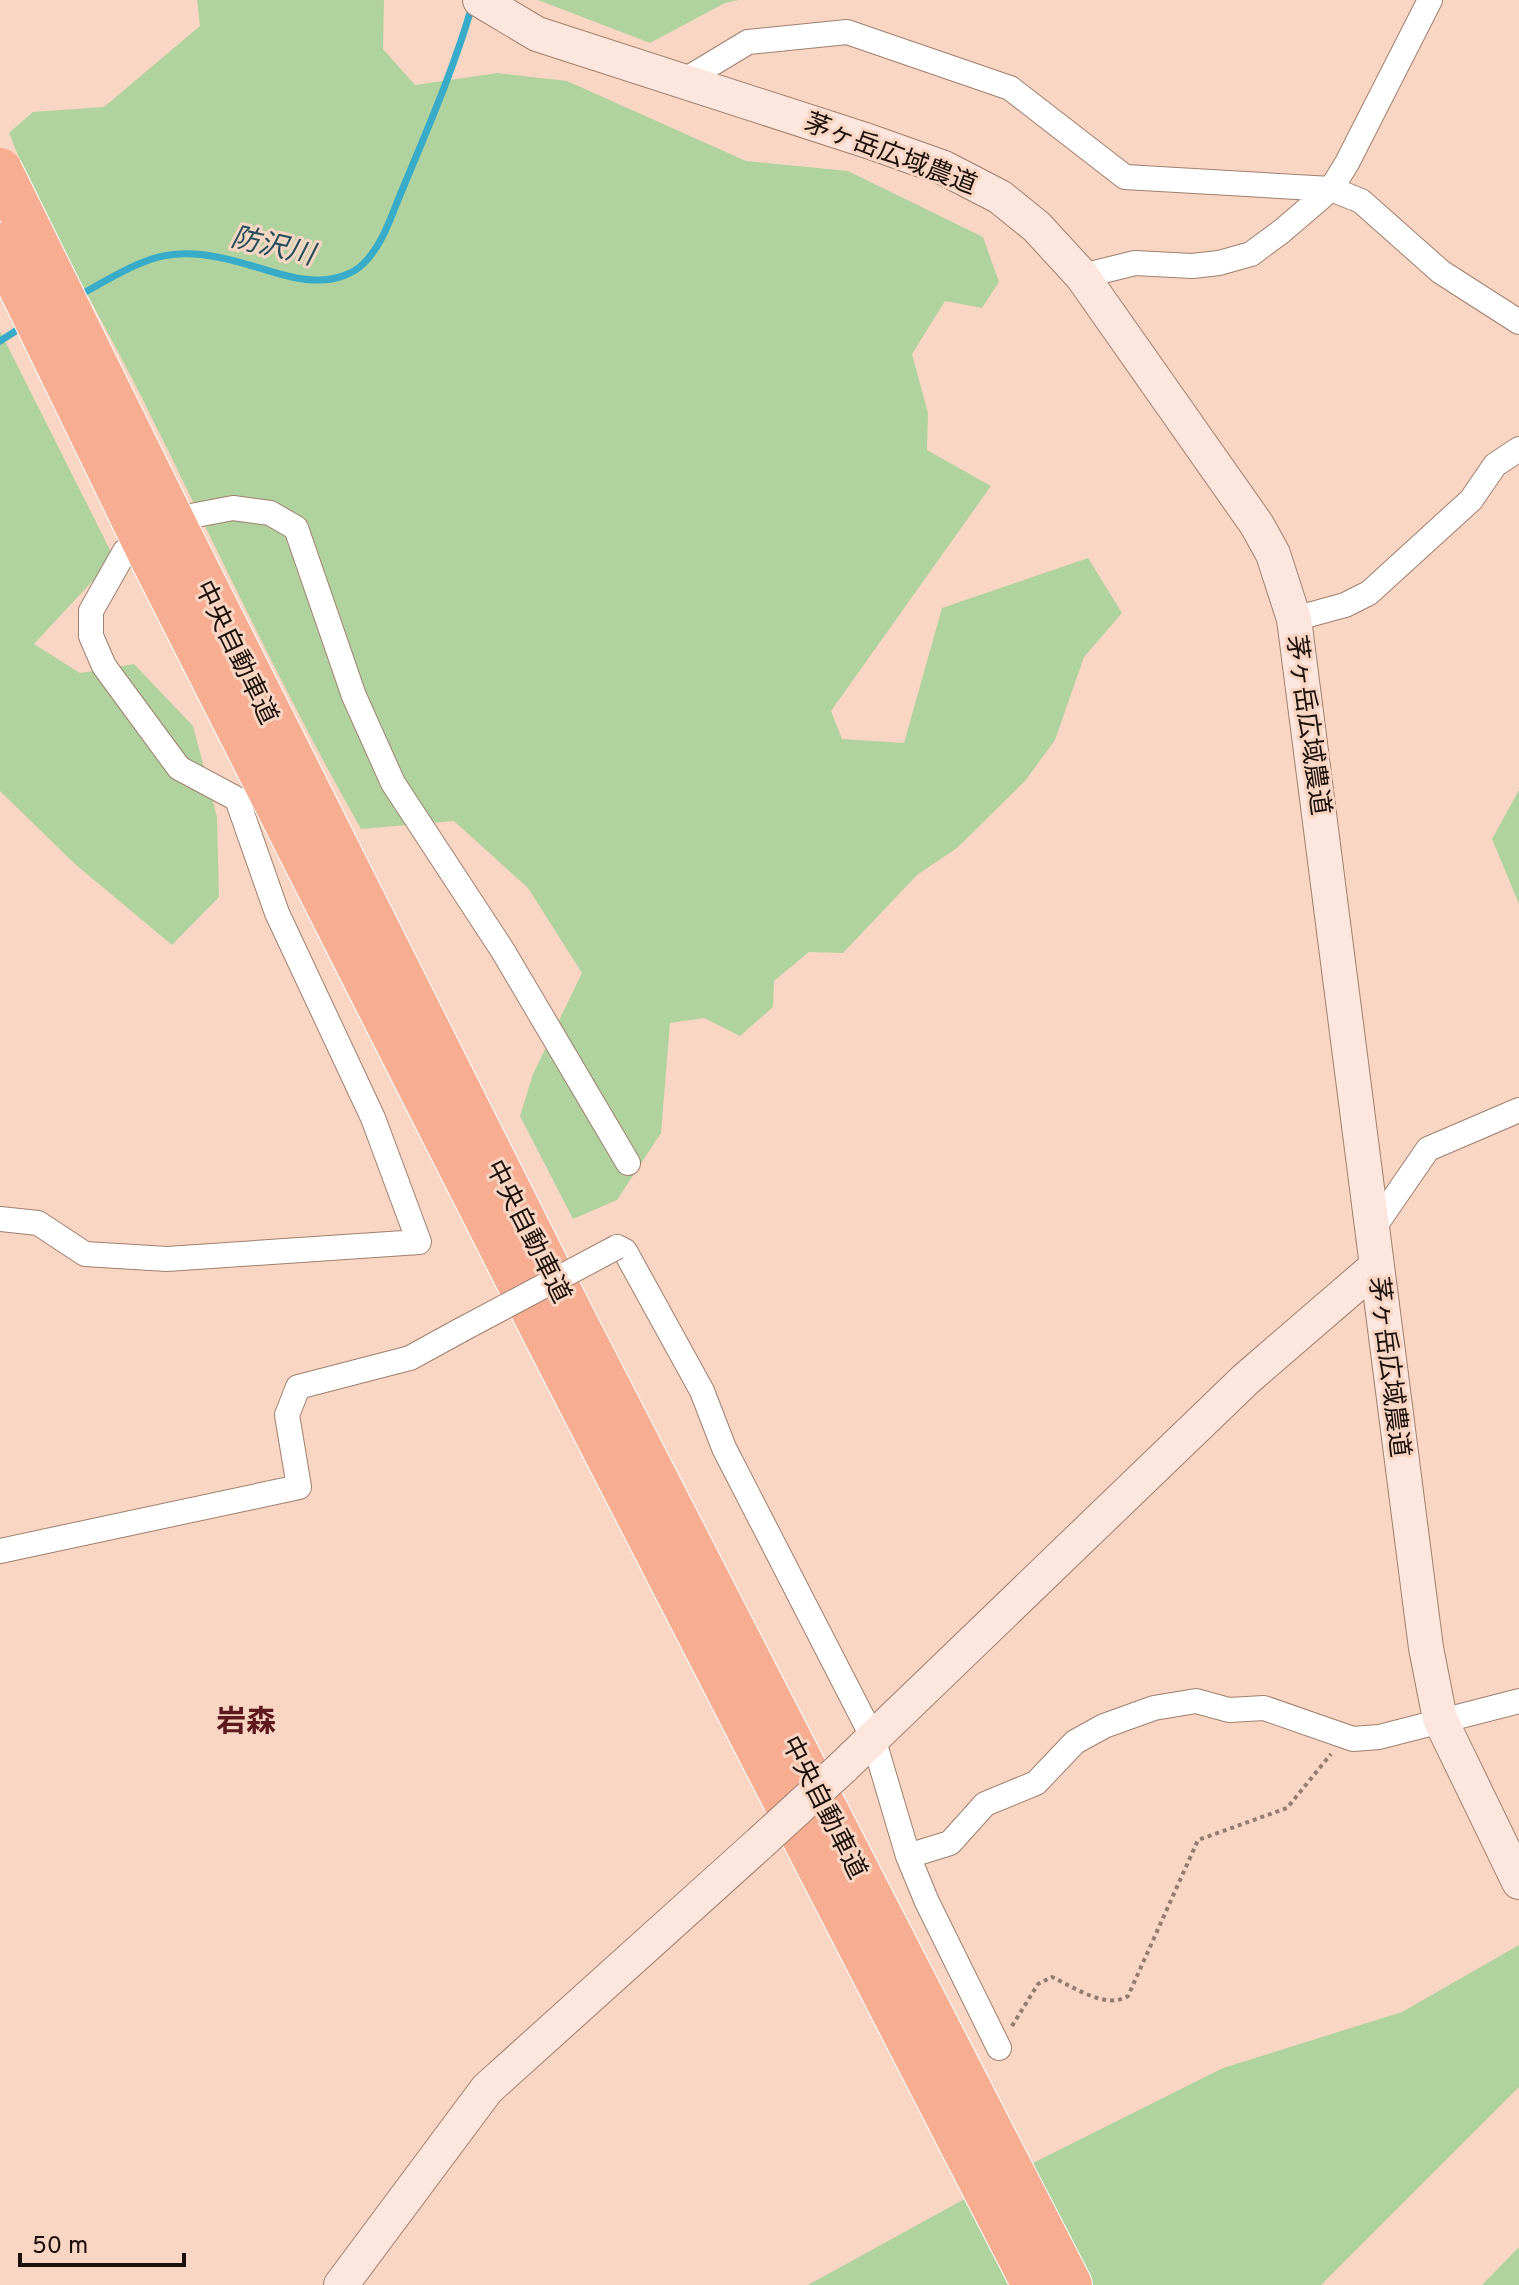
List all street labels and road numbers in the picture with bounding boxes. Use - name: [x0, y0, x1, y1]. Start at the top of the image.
- street label: 茅ヶ岳広域農道: [799, 107, 981, 203]
- street label: 中央自動車道: [186, 576, 284, 730]
- street label: 茅ヶ岳広域農道: [1278, 633, 1336, 818]
- street label: 中央自動車道: [477, 1155, 577, 1309]
- street label: 茅ヶ岳広域農道: [1360, 1275, 1415, 1460]
- street label: 中央自動車道: [773, 1731, 873, 1885]

